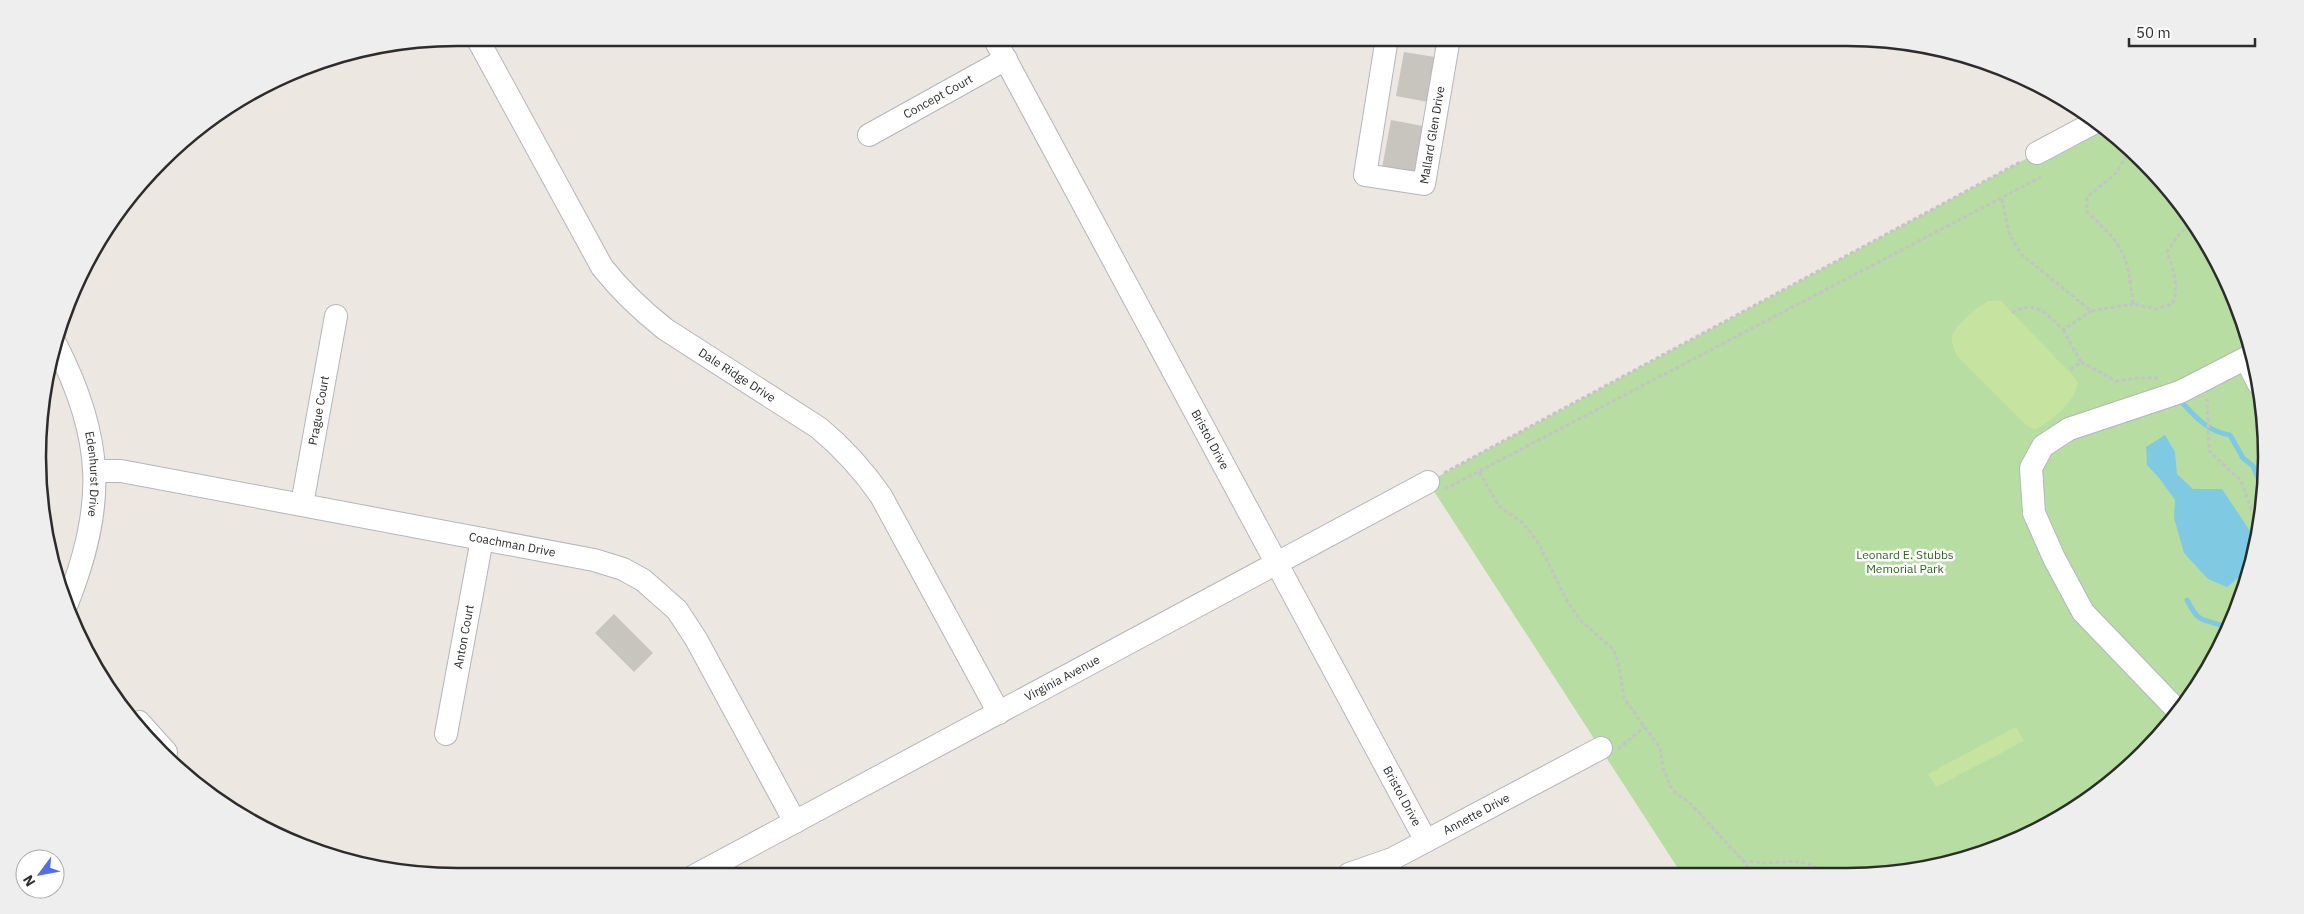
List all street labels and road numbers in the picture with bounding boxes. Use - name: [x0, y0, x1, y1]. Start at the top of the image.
- street label: Concept Court: [900, 71, 975, 122]
- street label: Mallard Glen Drive: [1416, 85, 1448, 185]
- street label: Dale Ridge Drive: [696, 345, 779, 405]
- street label: Prague Court: [305, 375, 332, 446]
- street label: Bristol Drive: [1188, 407, 1233, 472]
- street label: Edenhurst Drive: [82, 430, 102, 518]
- street label: Coachman Drive: [468, 529, 557, 560]
- street label: Anton Court: [450, 603, 477, 670]
- street label: Virginia Avenue: [1022, 651, 1103, 704]
- street label: Bristol Drive: [1380, 763, 1425, 829]
- street label: Annette Drive: [1440, 790, 1512, 838]

